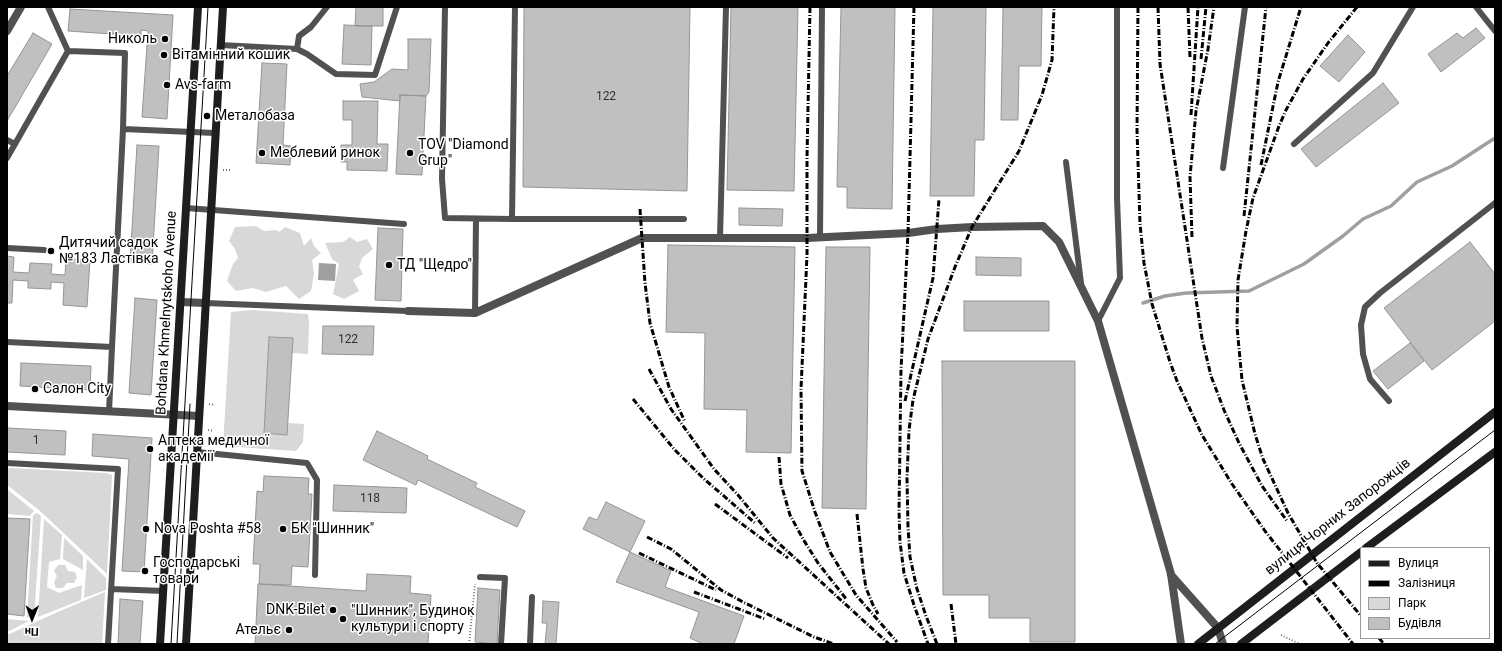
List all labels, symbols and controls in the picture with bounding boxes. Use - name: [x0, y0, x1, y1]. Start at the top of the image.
- place label: Николь: [108, 31, 157, 47]
- marker: Николь: [160, 34, 170, 44]
- place label: Вітамінний кошик: [172, 47, 290, 63]
- marker: Вітамінний кошик: [159, 50, 169, 60]
- place label: Avs-farm: [175, 77, 231, 93]
- marker: Avs-farm: [162, 80, 172, 90]
- house number: 122: [596, 90, 616, 104]
- place label: Металобаза: [215, 108, 295, 124]
- marker: Металобаза: [202, 111, 212, 121]
- place label: TOV "Diamond Grup": [418, 137, 509, 170]
- place label: Меблевий ринок: [270, 145, 380, 161]
- marker: Меблевий ринок: [257, 148, 267, 158]
- marker: TOV "Diamond Grup": [405, 148, 415, 158]
- street label: Bohdana Khmelnytskoho Avenue: [153, 210, 181, 416]
- place label: Дитячий садок №183 Ластівка: [59, 235, 159, 268]
- marker: Дитячий садок №183 Ластівка: [46, 246, 56, 256]
- place label: ТД "Щедро": [397, 257, 472, 273]
- marker: ТД "Щедро": [384, 260, 394, 270]
- house number: 122: [338, 333, 358, 347]
- place label: Салон City: [43, 381, 111, 397]
- marker: Салон City: [30, 384, 40, 394]
- place label: Аптека медичної академії: [158, 433, 269, 466]
- house number: 1: [33, 434, 39, 448]
- marker: Аптека медичної академії: [145, 444, 155, 454]
- street label: вулиця Чорних Запорожців: [1262, 455, 1414, 579]
- house number: 118: [360, 492, 380, 506]
- place label: Nova Poshta #58: [154, 521, 261, 537]
- place label: БК "Шинник": [291, 521, 374, 537]
- marker: Nova Poshta #58: [141, 524, 151, 534]
- marker: БК "Шинник": [278, 524, 288, 534]
- legend: [1360, 547, 1490, 639]
- place label: Господарські товари: [153, 555, 240, 588]
- text: Вулиця: [1398, 556, 1439, 570]
- marker: Господарські товари: [140, 566, 150, 576]
- text: Залізниця: [1398, 576, 1455, 590]
- text: Парк: [1398, 596, 1426, 610]
- north arrow: [12, 599, 52, 639]
- place label: DNK-Bilet: [266, 602, 325, 618]
- place label: "Шинник", Будинок культури і спорту: [351, 603, 474, 636]
- marker: DNK-Bilet: [328, 605, 338, 615]
- marker: "Шинник", Будинок культури і спорту: [338, 614, 348, 624]
- text: Будівля: [1398, 616, 1441, 630]
- place label: Ательє: [235, 622, 281, 638]
- text: Пн: [25, 625, 39, 638]
- marker: Ательє: [284, 625, 294, 635]

